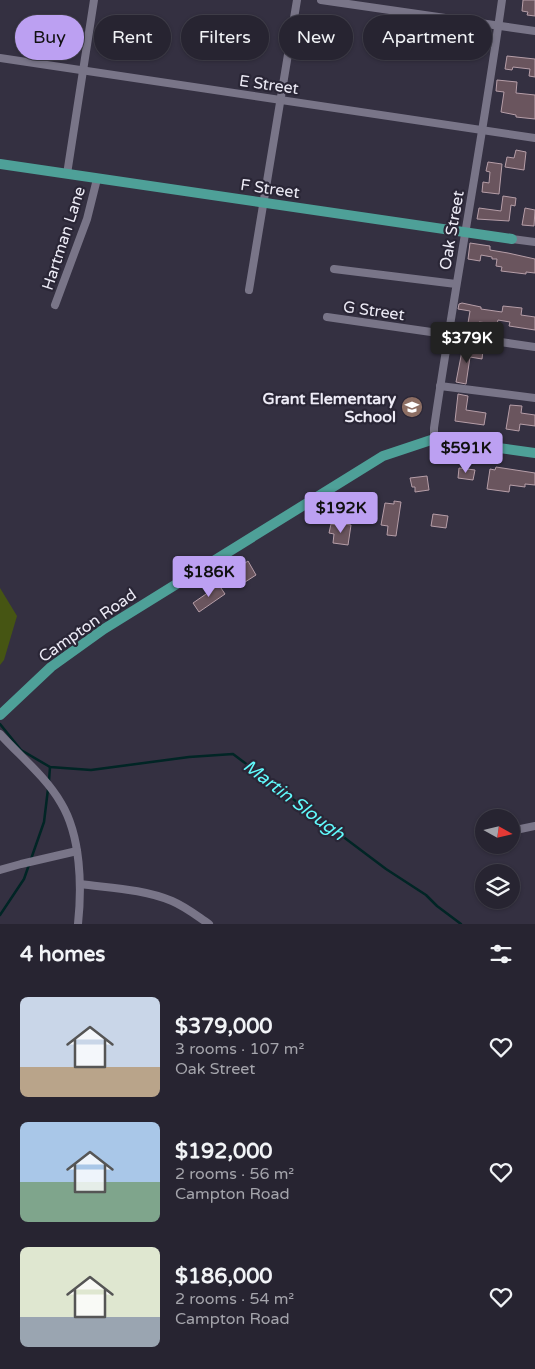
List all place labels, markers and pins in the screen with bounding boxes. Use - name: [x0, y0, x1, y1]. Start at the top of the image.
- pin: $379K: [432, 322, 502, 364]
- place label: Grant Elementary School: [263, 389, 396, 427]
- school or university icon: Grant Elementary School: [400, 395, 424, 419]
- pin: $591K: [431, 432, 501, 474]
- pin: $192K: [306, 492, 376, 534]
- pin: $186K: [174, 556, 244, 598]

